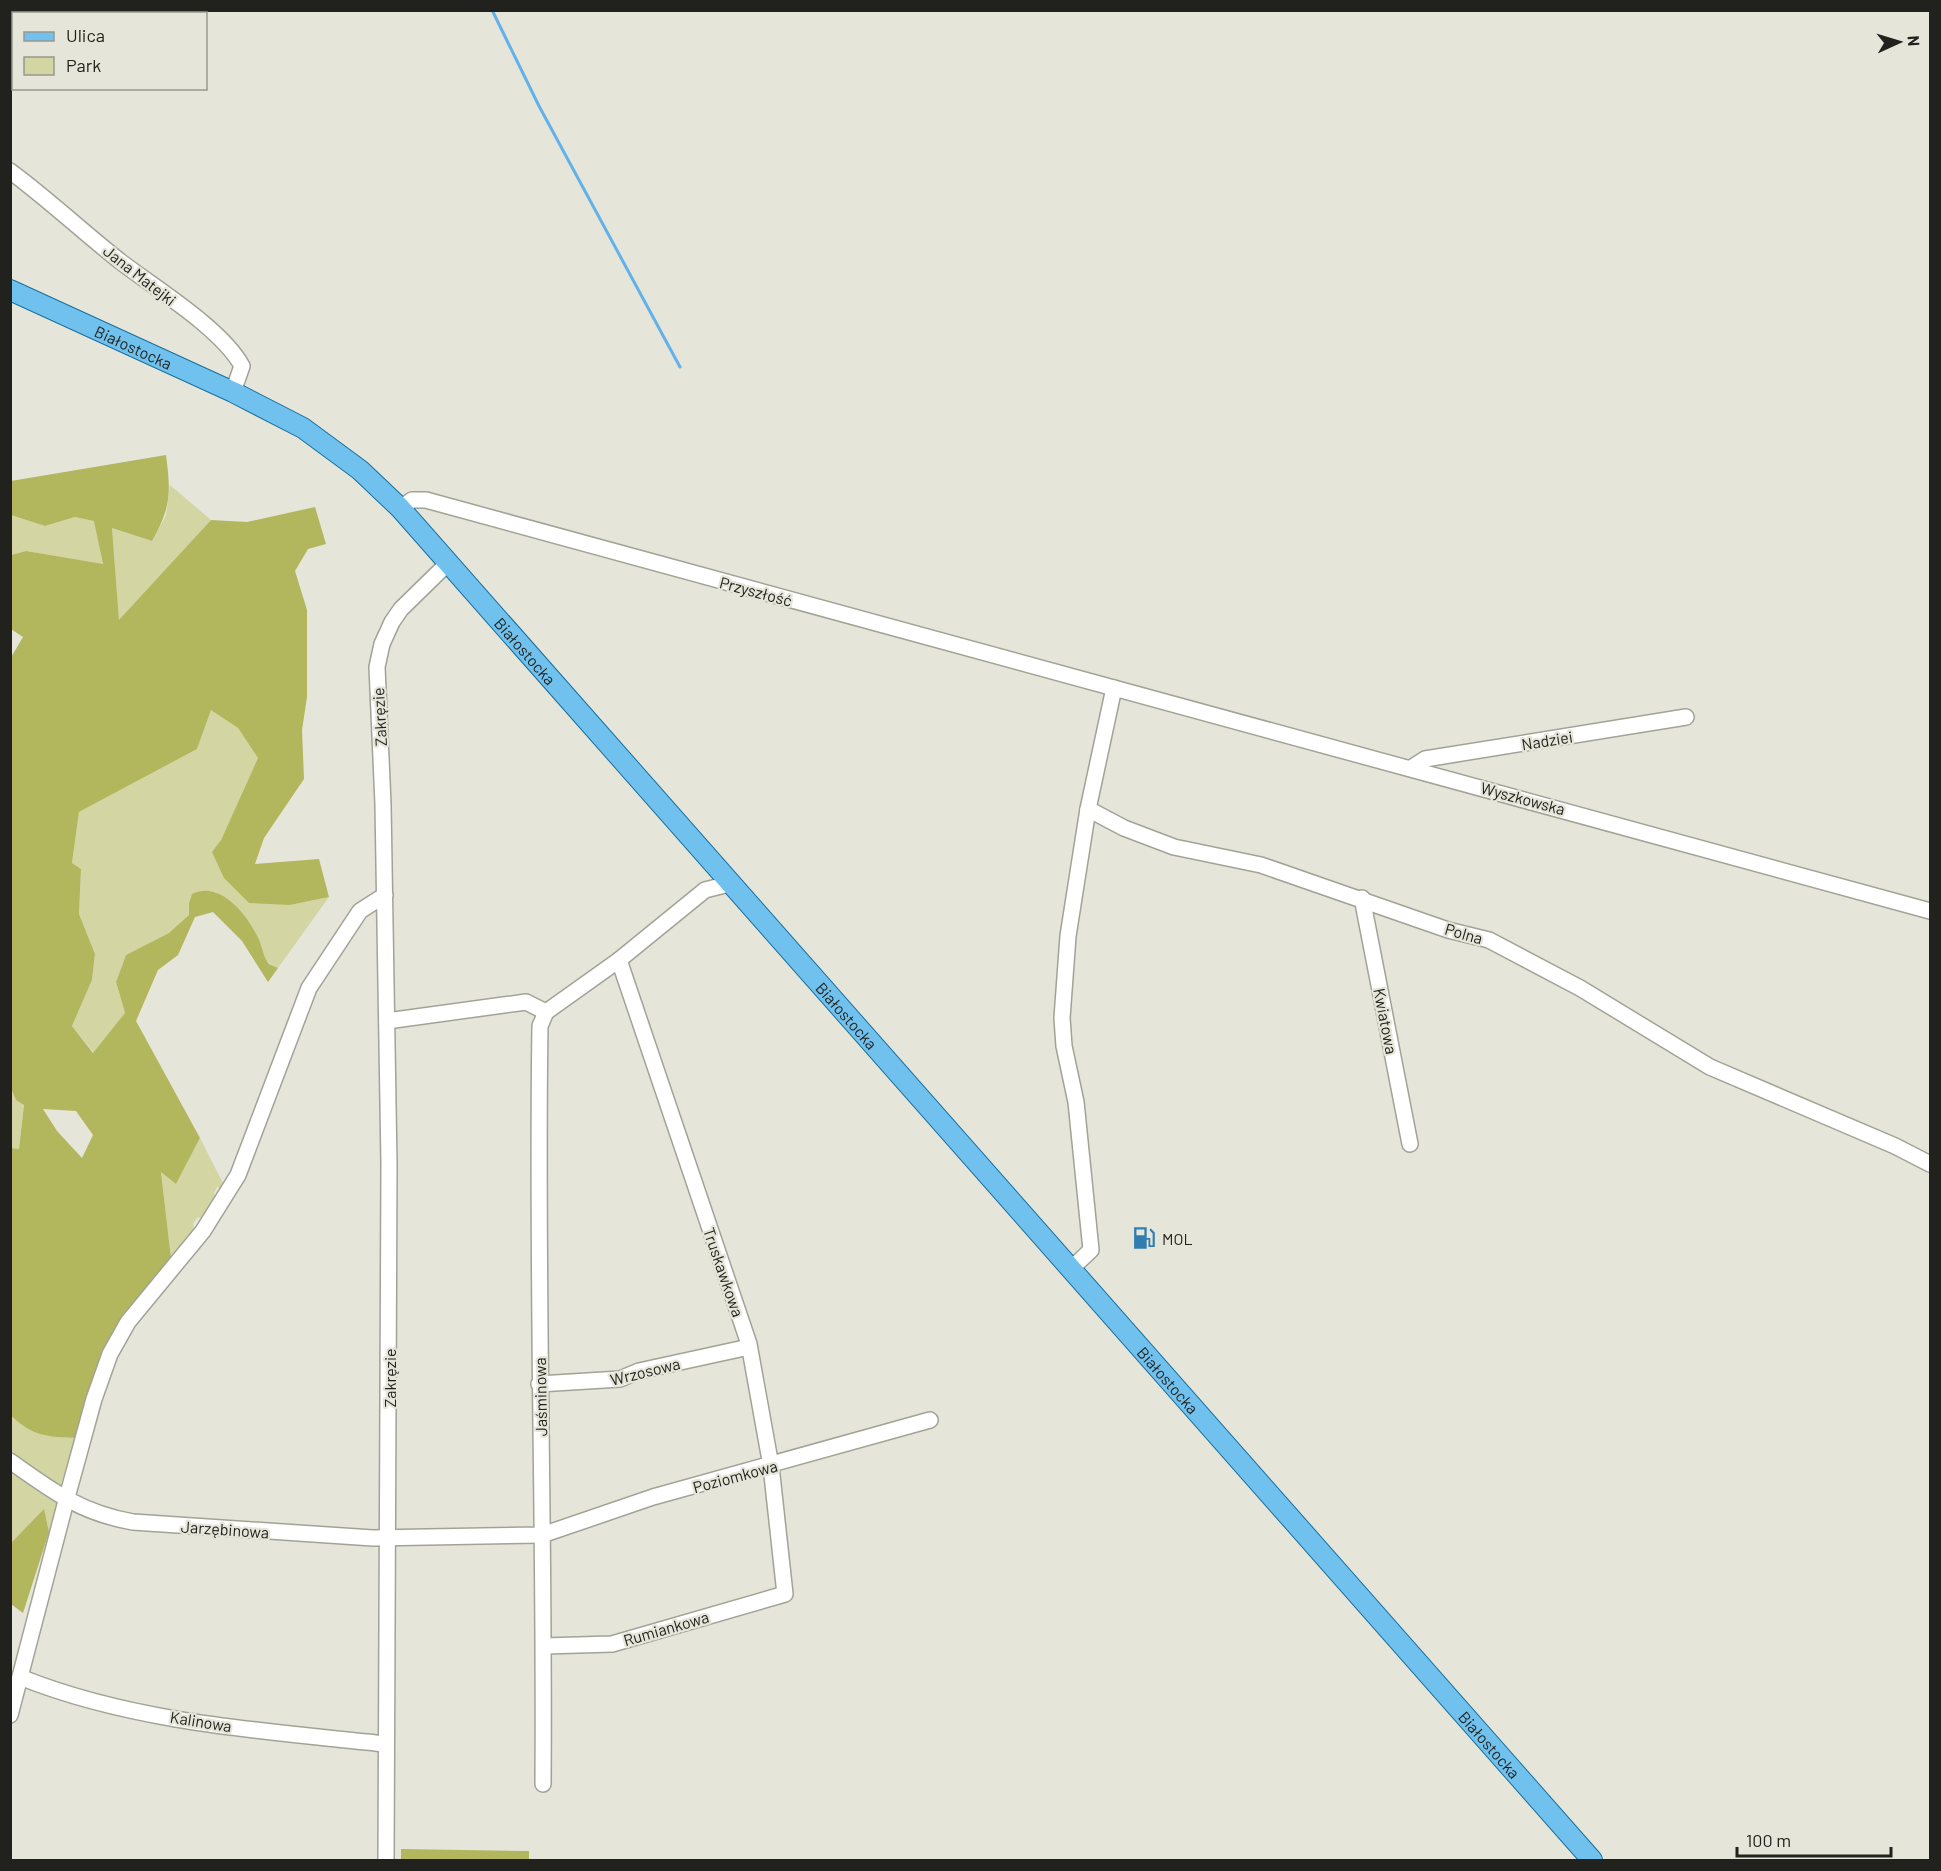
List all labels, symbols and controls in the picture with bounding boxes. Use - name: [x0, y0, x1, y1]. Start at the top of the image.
- legend: [12, 12, 207, 90]
- north arrow: [1869, 12, 1929, 72]
- text: Ulica: [66, 24, 105, 46]
- text: N: [1905, 35, 1924, 47]
- text: Park: [66, 54, 101, 76]
- street label: Jana Matejki: [100, 241, 180, 309]
- street label: Białostocka: [92, 321, 175, 372]
- street label: Przyszłość: [718, 572, 794, 610]
- street label: Białostocka: [491, 613, 560, 688]
- street label: Zakręzie: [368, 687, 390, 747]
- street label: Nadziei: [1520, 727, 1574, 753]
- street label: Wyszkowska: [1479, 778, 1567, 818]
- street label: Polna: [1443, 919, 1485, 947]
- street label: Białostocka: [813, 978, 882, 1053]
- street label: Kwiatowa: [1370, 986, 1402, 1056]
- street label: Truskawkowa: [700, 1225, 748, 1319]
- fuel station icon: MOL: [1131, 1225, 1157, 1251]
- place label: MOL: [1162, 1229, 1192, 1248]
- street label: Białostocka: [1134, 1342, 1203, 1417]
- street label: Zakręzie: [380, 1349, 399, 1407]
- street label: Wrzosowa: [608, 1353, 682, 1389]
- street label: Jaśminowa: [530, 1357, 550, 1437]
- street label: Poziomkowa: [691, 1456, 779, 1496]
- street label: Jarzębinowa: [180, 1516, 270, 1542]
- street label: Rumiankowa: [621, 1607, 711, 1649]
- street label: Kalinowa: [169, 1707, 233, 1735]
- street label: Białostocka: [1455, 1707, 1524, 1782]
- scale bar: [1737, 1820, 1892, 1858]
- text: 100 m: [1746, 1829, 1791, 1851]

